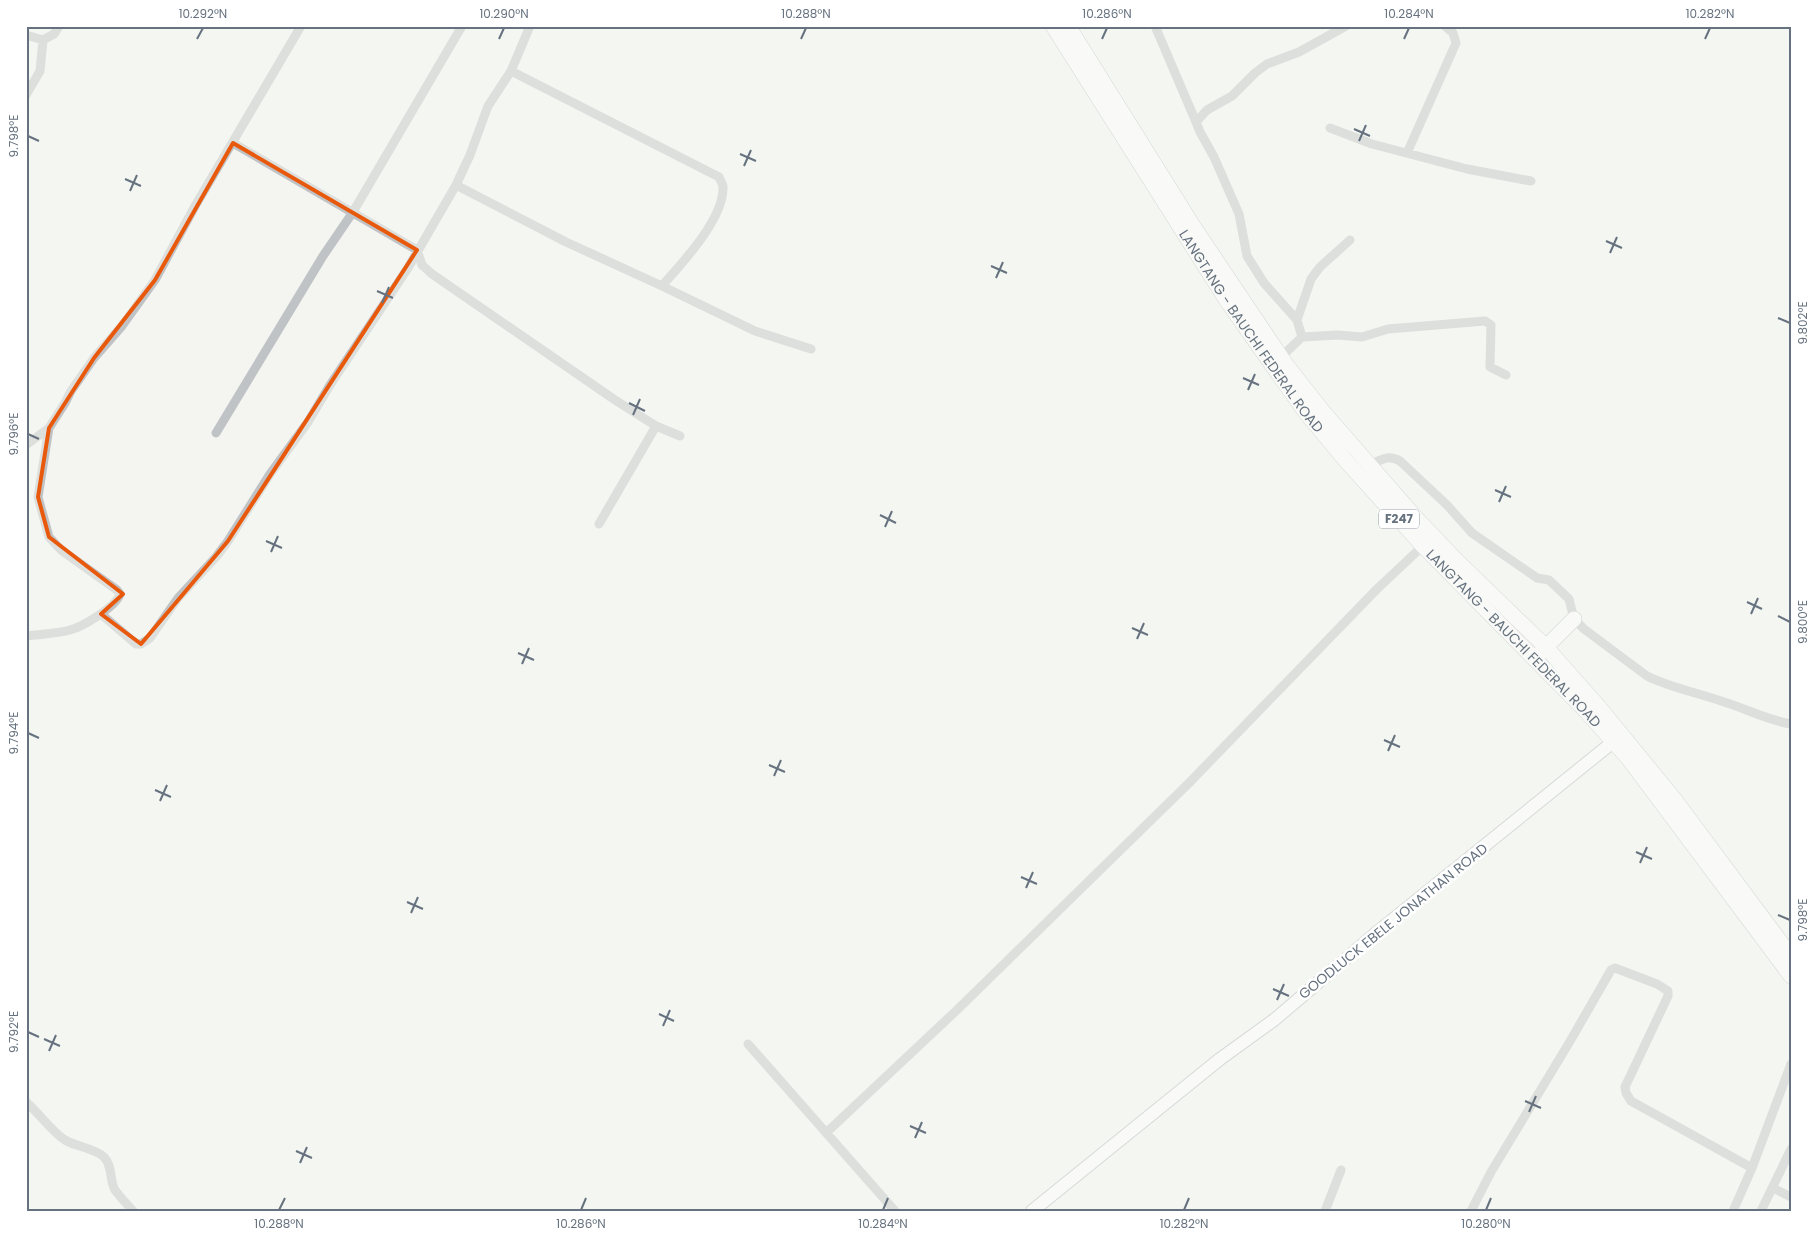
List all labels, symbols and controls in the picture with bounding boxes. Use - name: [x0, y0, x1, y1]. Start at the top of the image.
- text: 10.292°N: [179, 5, 227, 22]
- text: 10.290°N: [479, 5, 529, 22]
- text: 10.288°N: [781, 5, 831, 22]
- text: 10.286°N: [1082, 5, 1132, 22]
- text: 10.284°N: [1384, 5, 1434, 22]
- text: 10.282°N: [1686, 5, 1734, 22]
- text: 9.798°E: [5, 115, 22, 157]
- street label: LANGTANG - BAUCHI FEDERAL ROAD: [1174, 226, 1328, 437]
- text: 9.802°E: [1794, 301, 1811, 345]
- text: 9.796°E: [5, 413, 22, 455]
- road number: F247: [1379, 509, 1419, 528]
- street label: LANGTANG - BAUCHI FEDERAL ROAD: [1422, 545, 1606, 732]
- text: 9.800°E: [1794, 600, 1811, 644]
- text: 9.794°E: [5, 712, 22, 754]
- street label: GOODLUCK EBELE JONATHAN ROAD: [1294, 838, 1492, 1004]
- text: 9.798°E: [1794, 899, 1811, 941]
- text: 9.792°E: [5, 1011, 22, 1053]
- text: 10.288°N: [254, 1215, 304, 1232]
- text: 10.286°N: [556, 1215, 606, 1232]
- text: 10.284°N: [858, 1215, 908, 1232]
- text: 10.282°N: [1160, 1215, 1208, 1232]
- text: 10.280°N: [1461, 1215, 1511, 1232]

